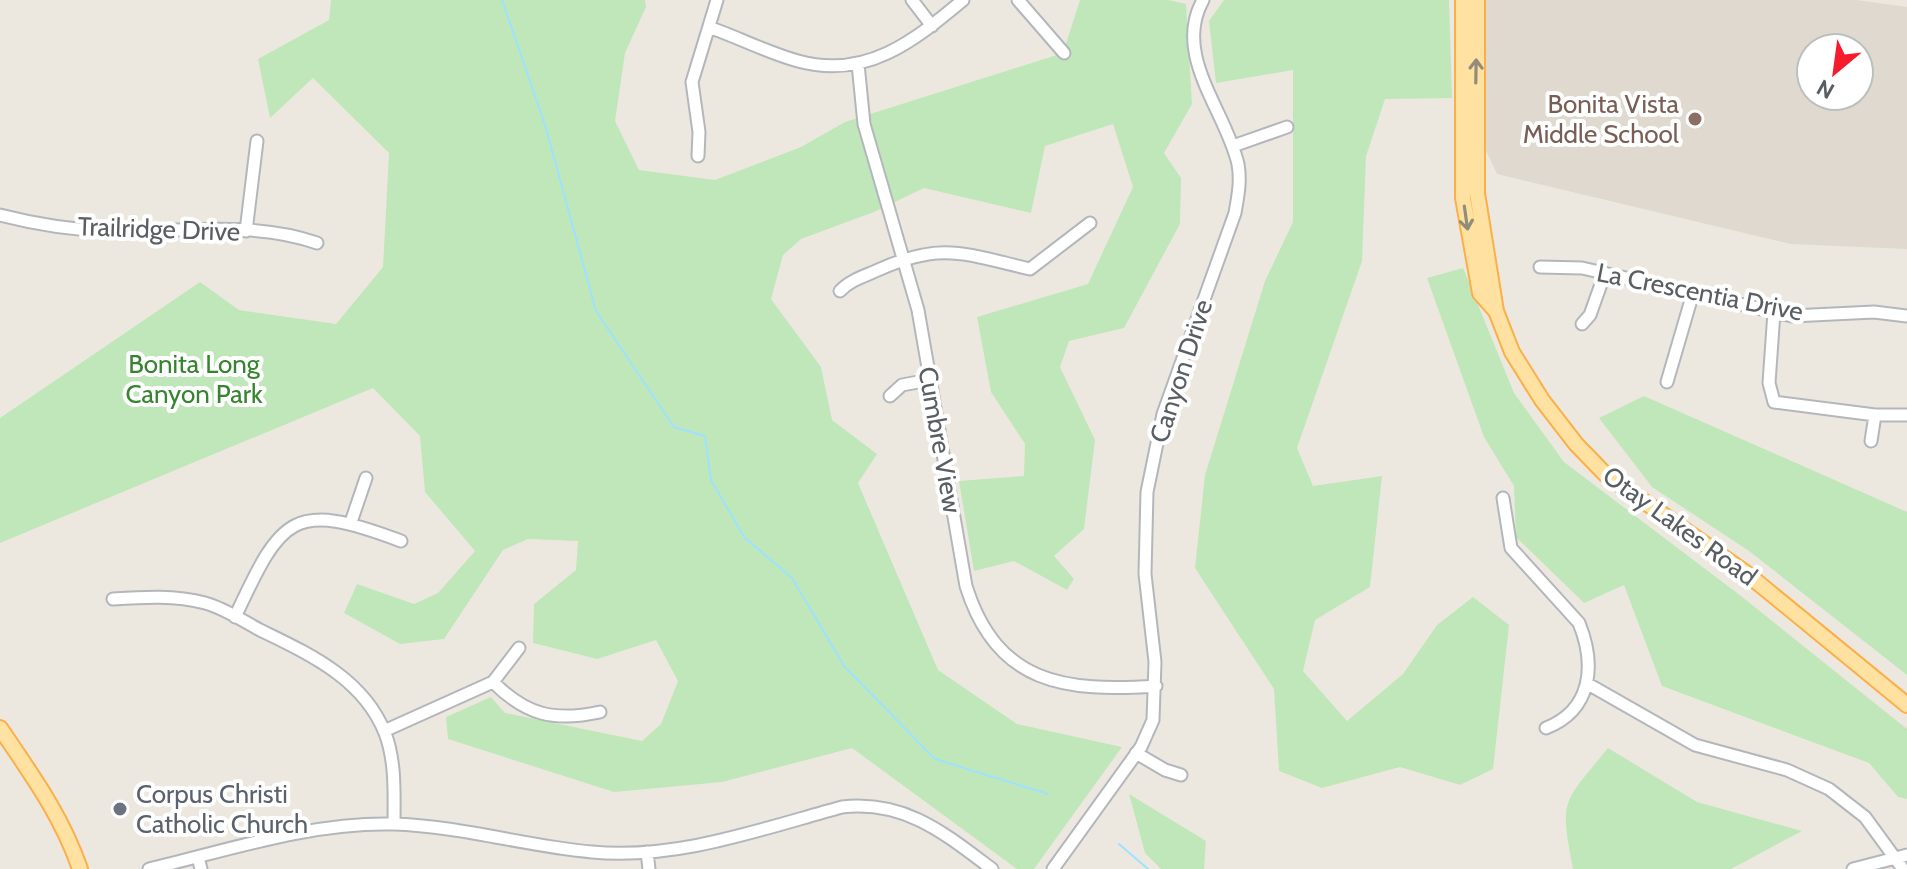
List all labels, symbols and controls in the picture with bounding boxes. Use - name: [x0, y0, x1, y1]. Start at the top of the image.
- north arrow: [1795, 32, 1875, 112]
- one-way arrow: [1468, 58, 1483, 85]
- text: N: [1812, 73, 1839, 105]
- place label: Bonita Vista Middle School: [1523, 88, 1680, 150]
- marker: Bonita Vista Middle School: [1686, 110, 1704, 128]
- one-way arrow: [1459, 205, 1474, 231]
- street label: Trailridge Drive: [77, 210, 241, 248]
- street label: La Crescentia Drive: [1594, 256, 1806, 328]
- street label: Canyon Drive: [1143, 295, 1219, 447]
- park label: Bonita Long Canyon Park: [125, 348, 263, 410]
- street label: Cumbre View: [911, 364, 969, 516]
- street label: Otay Lakes Road: [1597, 459, 1763, 593]
- place label: Corpus Christi Catholic Church: [136, 778, 308, 840]
- marker: Corpus Christi Catholic Church: [111, 800, 129, 818]

